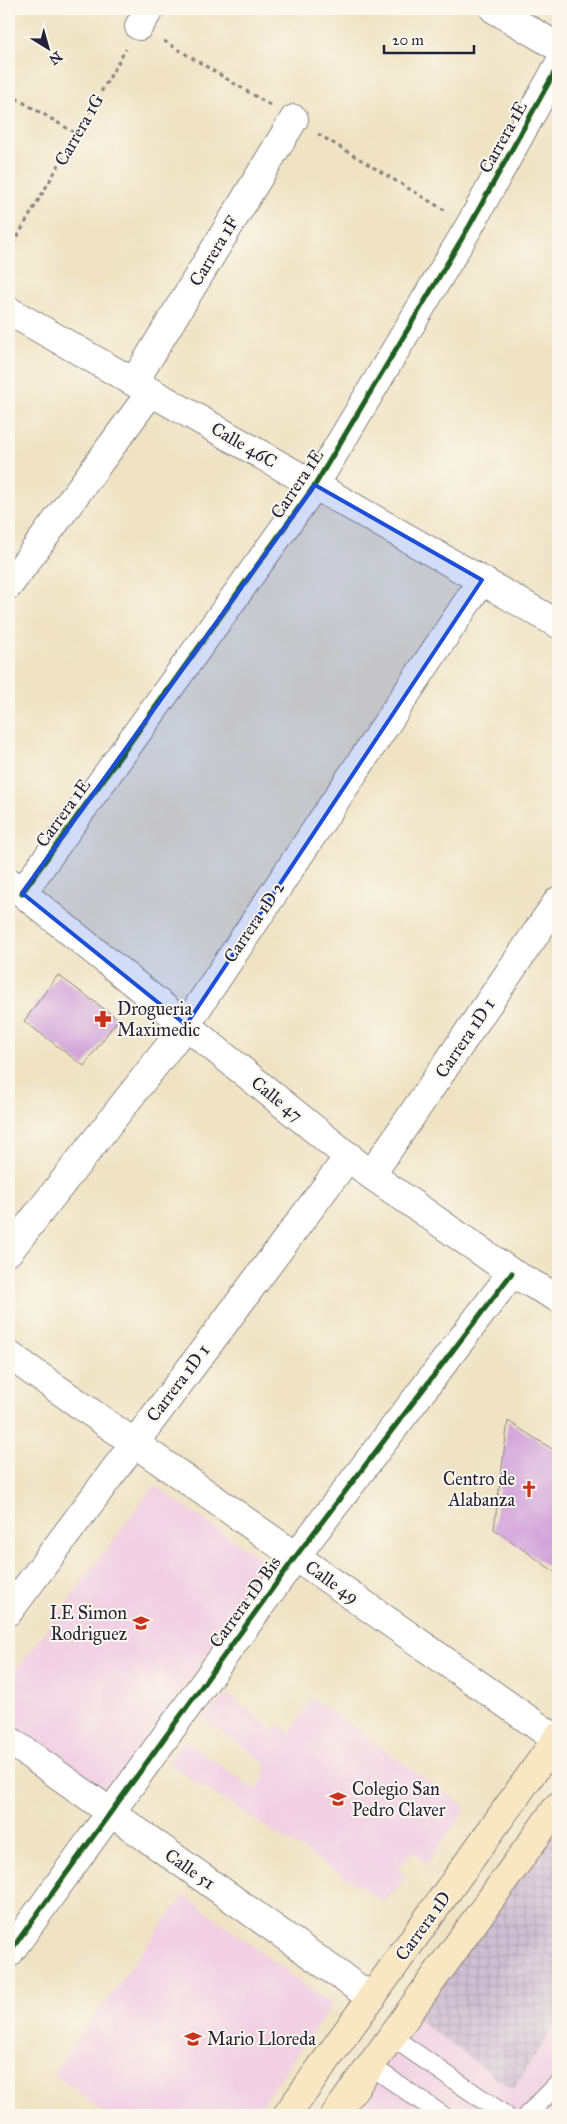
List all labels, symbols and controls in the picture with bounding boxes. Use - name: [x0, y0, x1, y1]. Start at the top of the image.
- north arrow: [22, 22, 72, 72]
- scale bar: [384, 22, 474, 54]
- text: 20 m: [392, 31, 424, 49]
- text: N: [46, 48, 65, 68]
- street label: Carrera 1G: [50, 90, 108, 170]
- street label: Carrera 1E: [474, 97, 532, 177]
- street label: Carrera 1F: [185, 212, 244, 290]
- street label: Calle 46C: [207, 417, 281, 473]
- street label: Carrera 1E: [266, 445, 328, 523]
- street label: Carrera 1E: [31, 775, 95, 851]
- street label: Carrera 1D 2: [219, 877, 289, 967]
- street label: Carrera 1D 1: [430, 994, 500, 1082]
- place label: Drogueria Maximedic: [117, 998, 201, 1041]
- pharmacy icon: Drogueria Maximedic: [93, 1009, 113, 1029]
- street label: Calle 47: [247, 1072, 307, 1126]
- street label: Carrera 1D 1: [142, 1340, 214, 1426]
- place label: Centro de Alabanza: [443, 1468, 515, 1511]
- church icon: Centro de Alabanza: [519, 1479, 539, 1499]
- street label: Carrera 1D Bis: [205, 1552, 285, 1652]
- street label: Calle 49: [301, 1556, 363, 1608]
- place label: I.E Simon Rodriguez: [49, 1602, 127, 1646]
- school or university icon: I.E Simon Rodriguez: [131, 1613, 151, 1633]
- place label: Colegio San Pedro Claver: [352, 1778, 446, 1821]
- school or university icon: Colegio San Pedro Claver: [328, 1789, 348, 1809]
- street label: Calle 51: [161, 1844, 219, 1894]
- street label: Carrera 1D: [391, 1887, 455, 1965]
- place label: Mario Lloreda: [207, 2028, 316, 2050]
- school or university icon: Mario Lloreda: [183, 2029, 203, 2049]

